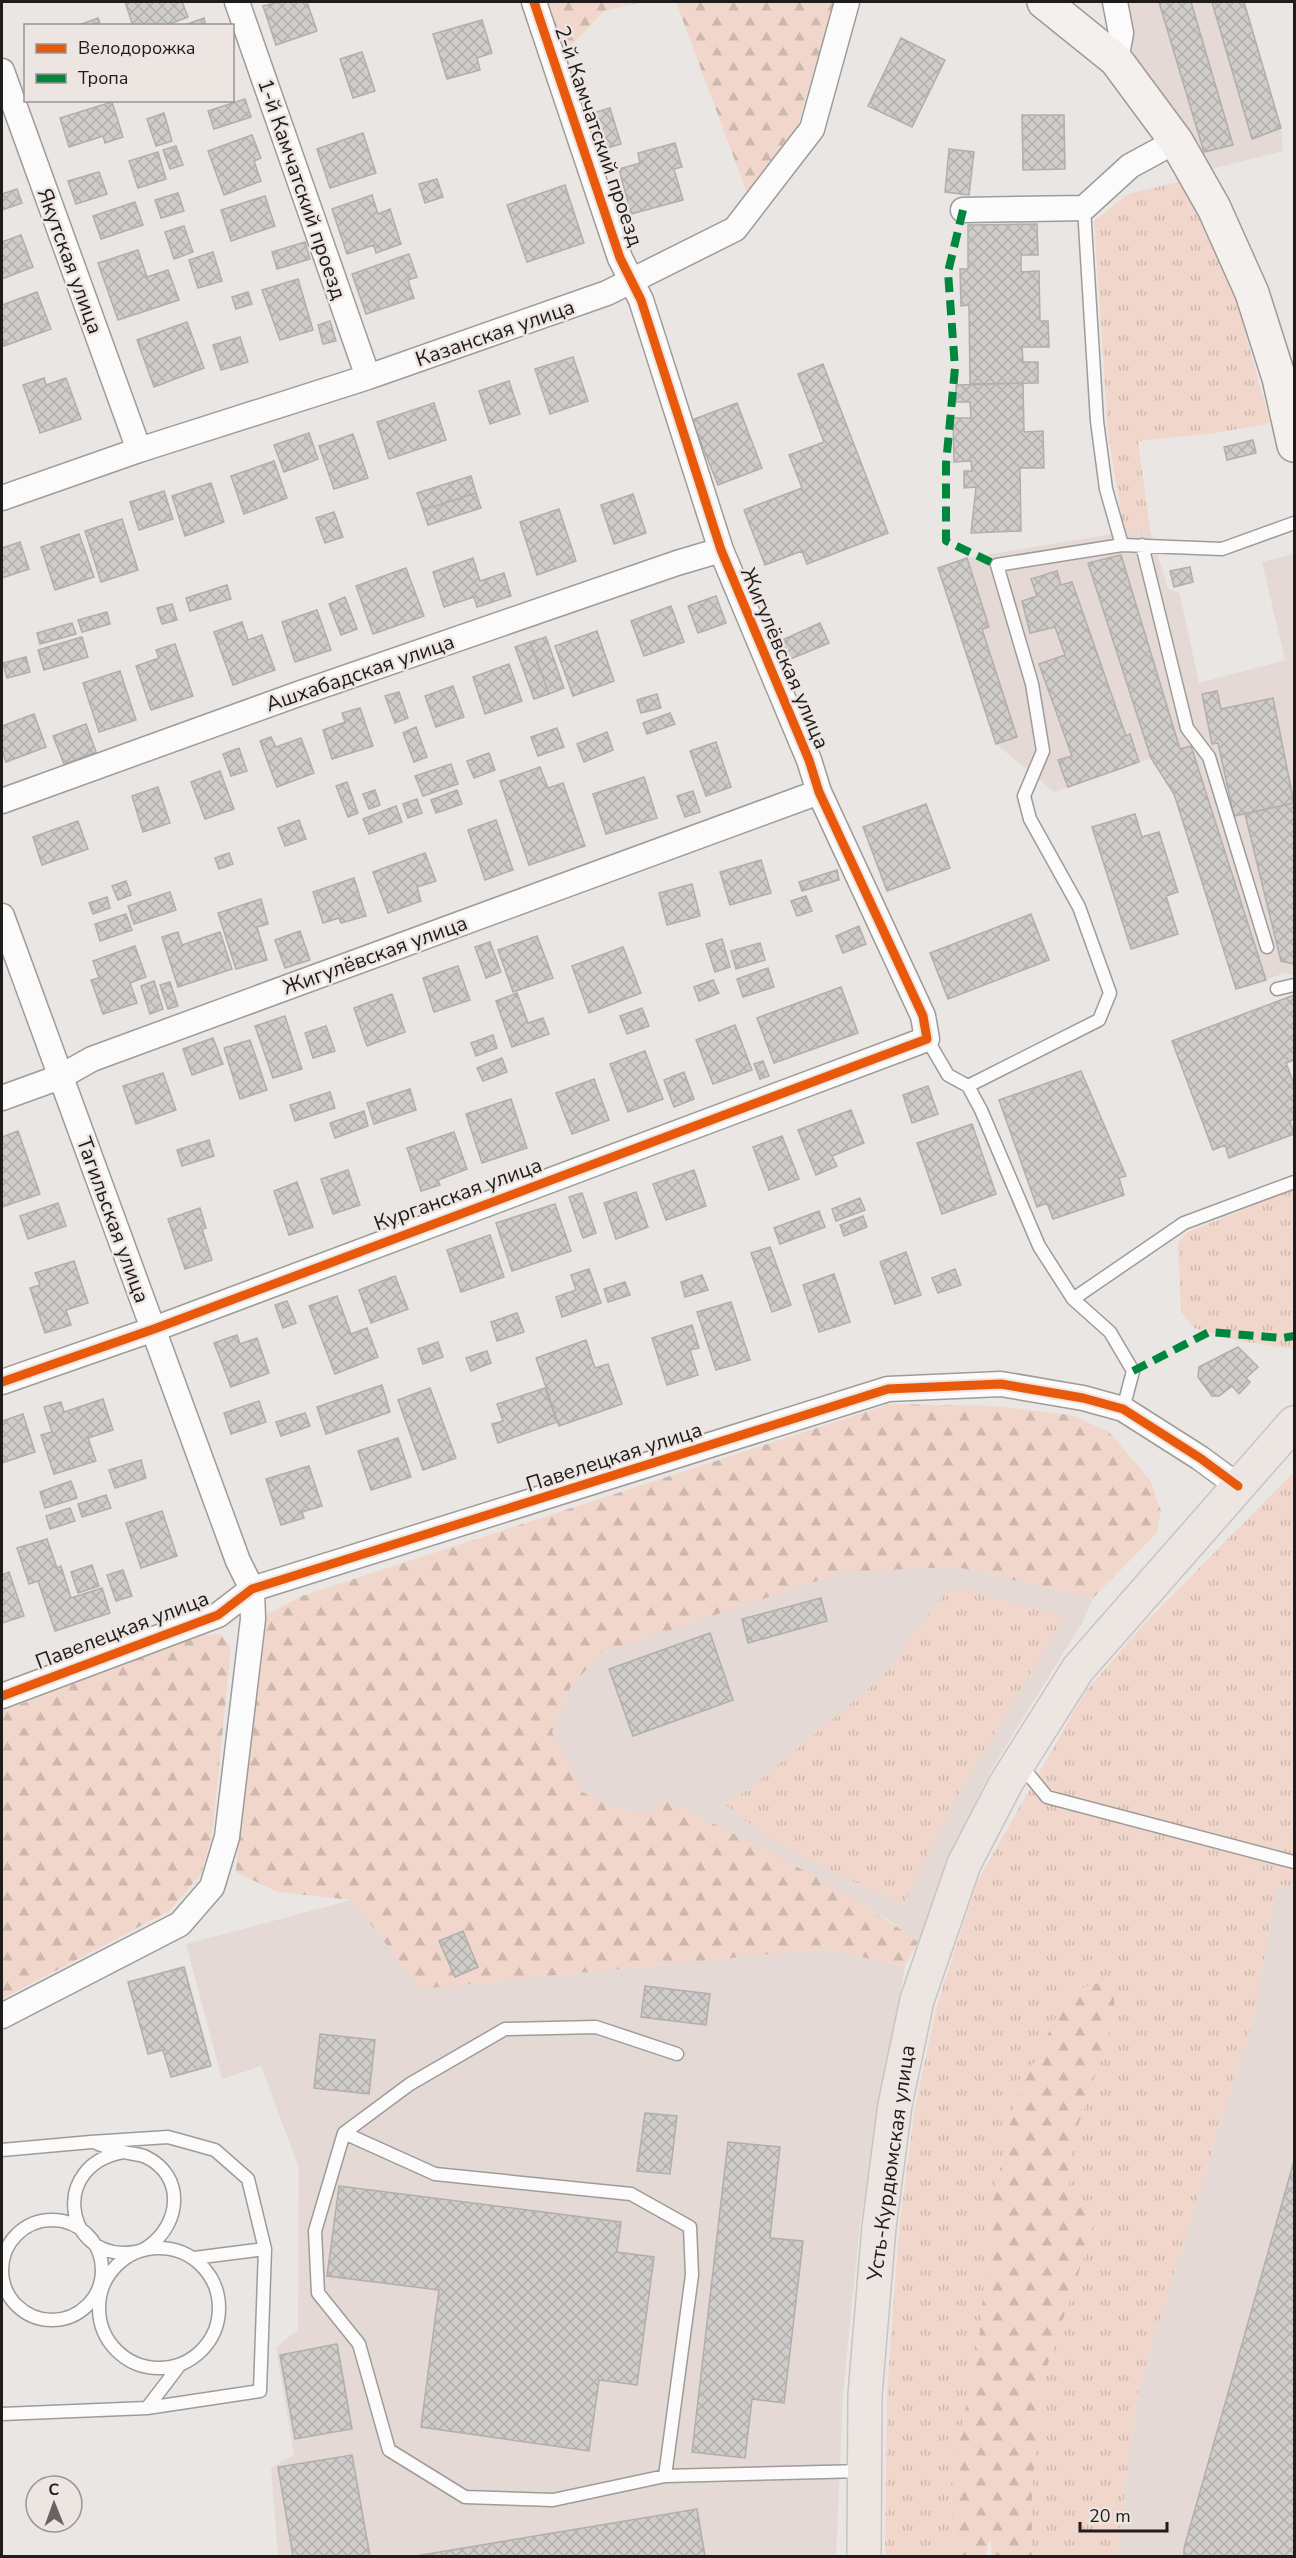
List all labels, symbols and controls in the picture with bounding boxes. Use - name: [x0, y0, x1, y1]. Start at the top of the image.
- street label: 2-й Камчатский проезд: [548, 22, 650, 250]
- legend: [24, 24, 234, 102]
- text: Велодорожка: [78, 36, 195, 60]
- text: Тропа: [78, 66, 129, 90]
- street label: 1-й Камчатский проезд: [251, 75, 353, 303]
- street label: Якутская улица: [31, 184, 109, 338]
- street label: Казанская улица: [412, 293, 578, 373]
- street label: Жигулёвская улица: [734, 563, 836, 753]
- street label: Ашхабадская улица: [262, 628, 458, 718]
- street label: Жигулёвская улица: [279, 909, 471, 1001]
- street label: Тагильская улица: [70, 1133, 156, 1307]
- street label: Курганская улица: [370, 1151, 546, 1237]
- street label: Павелецкая улица: [522, 1415, 706, 1499]
- street label: Павелецкая улица: [31, 1584, 213, 1676]
- street label: Усть-Курдюмская улица: [860, 2043, 921, 2284]
- north arrow: [24, 2474, 84, 2534]
- text: С: [48, 2479, 60, 2501]
- scale bar: [1080, 2495, 1167, 2533]
- text: 20 m: [1089, 2504, 1131, 2528]

